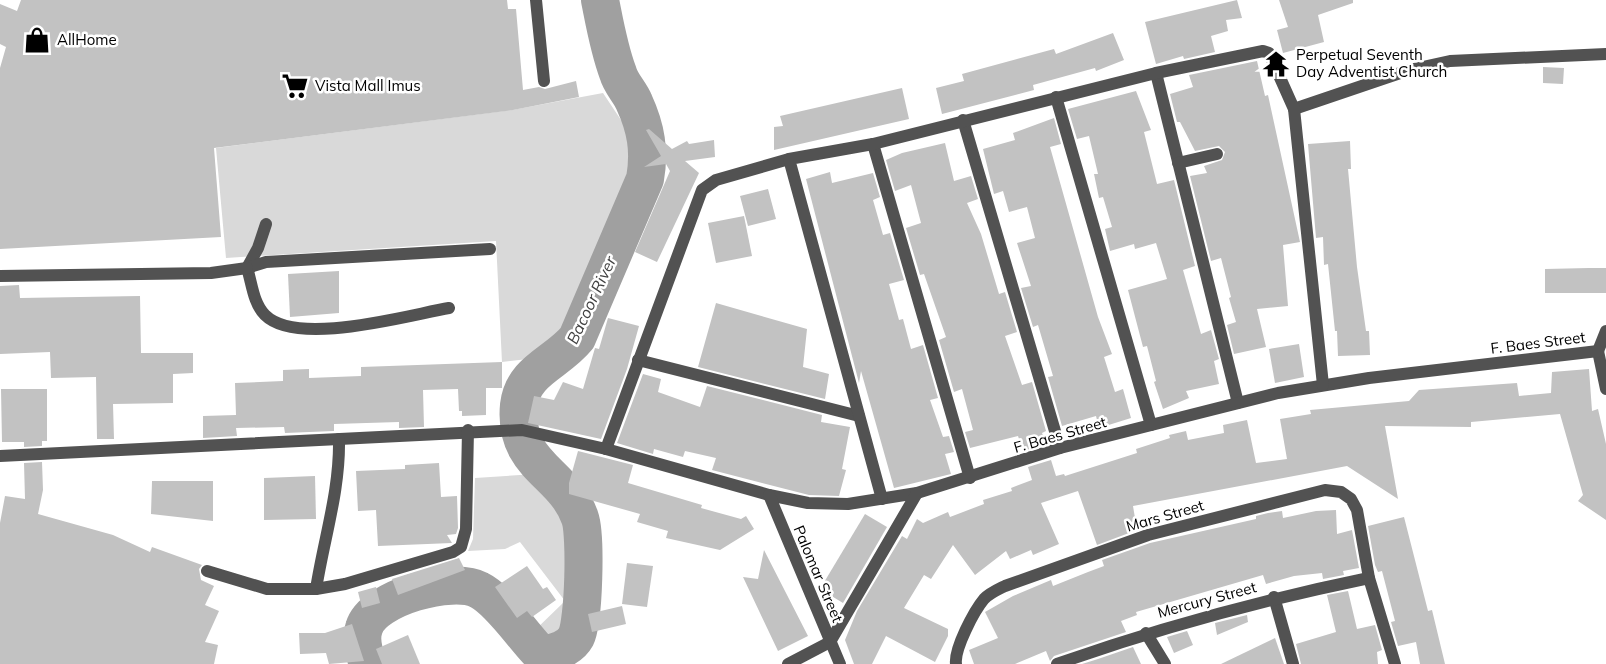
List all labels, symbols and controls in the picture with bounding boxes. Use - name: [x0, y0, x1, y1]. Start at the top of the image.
- shop icon: AllHome: [22, 25, 52, 55]
- place label: AllHome: [57, 30, 117, 49]
- place label: Perpetual Seventh Day Adventist Church: [1296, 45, 1447, 81]
- temple icon: Perpetual Seventh Day Adventist Church: [1261, 49, 1291, 79]
- supermarket icon: Vista Mall Imus: [280, 71, 310, 101]
- place label: Vista Mall Imus: [315, 76, 421, 95]
- water label: Bacoor River: [562, 252, 620, 347]
- street label: F. Baes Street: [1489, 327, 1587, 358]
- street label: F. Baes Street: [1011, 412, 1108, 457]
- street label: Mars Street: [1124, 495, 1206, 536]
- street label: Palomar Street: [789, 522, 847, 625]
- street label: Mercury Street: [1155, 577, 1258, 622]

